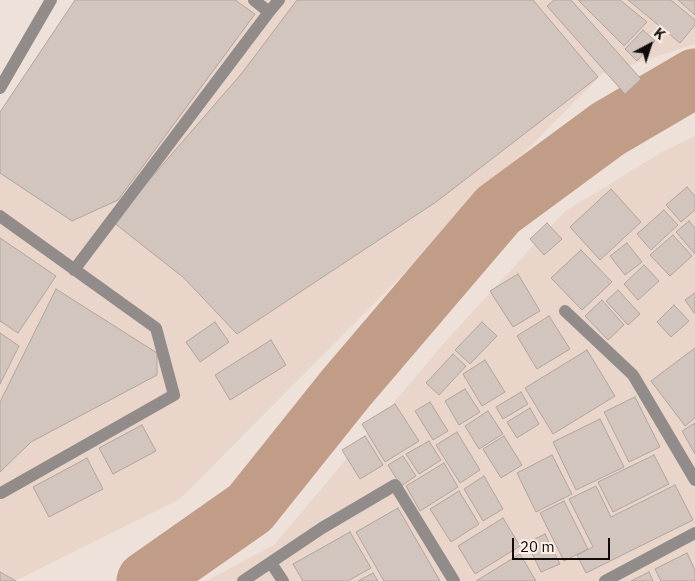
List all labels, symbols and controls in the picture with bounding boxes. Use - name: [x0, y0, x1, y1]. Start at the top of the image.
- north arrow: [625, 20, 675, 70]
- text: K: [650, 23, 669, 44]
- scale bar: [515, 528, 612, 560]
- text: 20 m: [520, 537, 555, 556]

